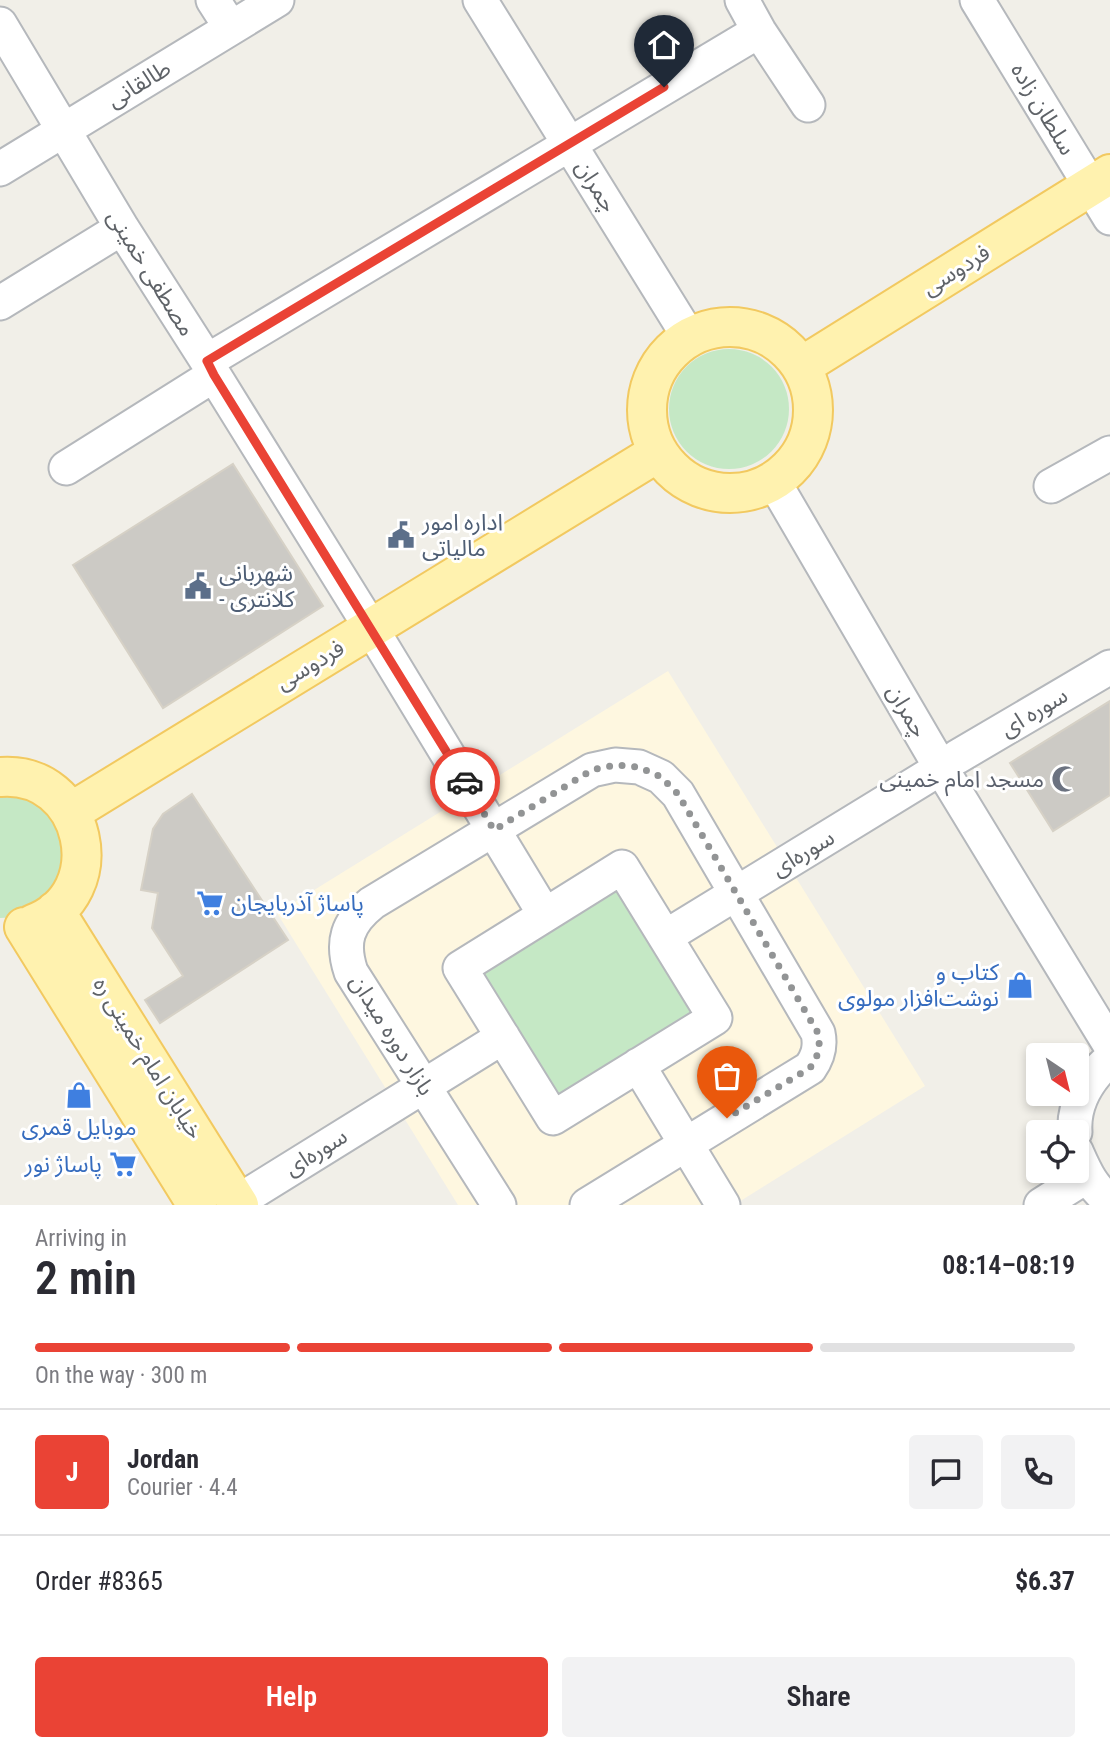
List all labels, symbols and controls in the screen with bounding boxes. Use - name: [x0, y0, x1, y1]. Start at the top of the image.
- pin: [634, 15, 694, 87]
- icon: home: [645, 26, 683, 64]
- street label: طالقانی: [102, 55, 176, 113]
- street label: سلطان زاده: [1005, 58, 1081, 160]
- street label: چمران: [569, 155, 622, 218]
- street label: مصطفی خمینی: [101, 205, 201, 341]
- street label: فردوسی: [917, 239, 995, 301]
- place label: اداره امور مالیاتی: [421, 509, 503, 562]
- public building icon: اداره امور مالیاتی: [386, 520, 416, 550]
- place label: شهربانی - کلانتری: [219, 560, 295, 613]
- public building icon: شهربانی - کلانتری: [183, 571, 213, 601]
- street label: فردوسی: [271, 634, 349, 696]
- street label: چمران: [880, 680, 933, 743]
- street label: سوره ای: [995, 681, 1073, 743]
- courier: [430, 747, 500, 817]
- icon: car: [446, 763, 484, 801]
- mosque icon: مسجد امام خمینی: [1050, 764, 1080, 794]
- place label: مسجد امام خمینی: [879, 766, 1044, 797]
- street label: سوره‌ای: [767, 824, 839, 882]
- supermarket icon: پاساژ آذربایجان: [195, 888, 225, 918]
- place label: پاساژ آذربایجان: [231, 890, 364, 918]
- place label: کتاب و نوشت‌افزار مولوی: [838, 959, 1000, 1012]
- street label: بازار دوره میدان: [344, 970, 440, 1100]
- shop icon: کتاب و نوشت‌افزار مولوی: [1005, 970, 1035, 1000]
- street label: خیابان امام خمینی ره: [84, 972, 209, 1146]
- north arrow: [1026, 1043, 1088, 1106]
- map controls: [1026, 1043, 1089, 1183]
- pin: [697, 1046, 757, 1118]
- icon: bag: [708, 1057, 746, 1095]
- shop icon: موبایل قمری: [64, 1080, 94, 1110]
- place label: موبایل قمری: [22, 1114, 136, 1141]
- button: locate: [1026, 1120, 1089, 1183]
- street label: سوره‌ای: [280, 1122, 352, 1182]
- supermarket icon: پاساژ نور: [108, 1149, 138, 1179]
- place label: پاساژ نور: [24, 1151, 102, 1179]
- text: Arriving in: [35, 1225, 127, 1252]
- text: 08:14–08:19: [942, 1250, 1075, 1280]
- text: 2 min: [35, 1251, 137, 1305]
- text: On the way · 300 m: [35, 1362, 207, 1389]
- button: chat: [909, 1435, 983, 1509]
- button: phone: [1001, 1435, 1075, 1509]
- text: Jordan: [127, 1444, 199, 1474]
- text: J: [66, 1457, 78, 1487]
- text: Courier · 4.4: [127, 1474, 238, 1501]
- text: Order #8365: [35, 1566, 163, 1596]
- text: $6.37: [1015, 1566, 1075, 1596]
- button: Help: [35, 1657, 548, 1737]
- button: Share: [562, 1657, 1075, 1737]

